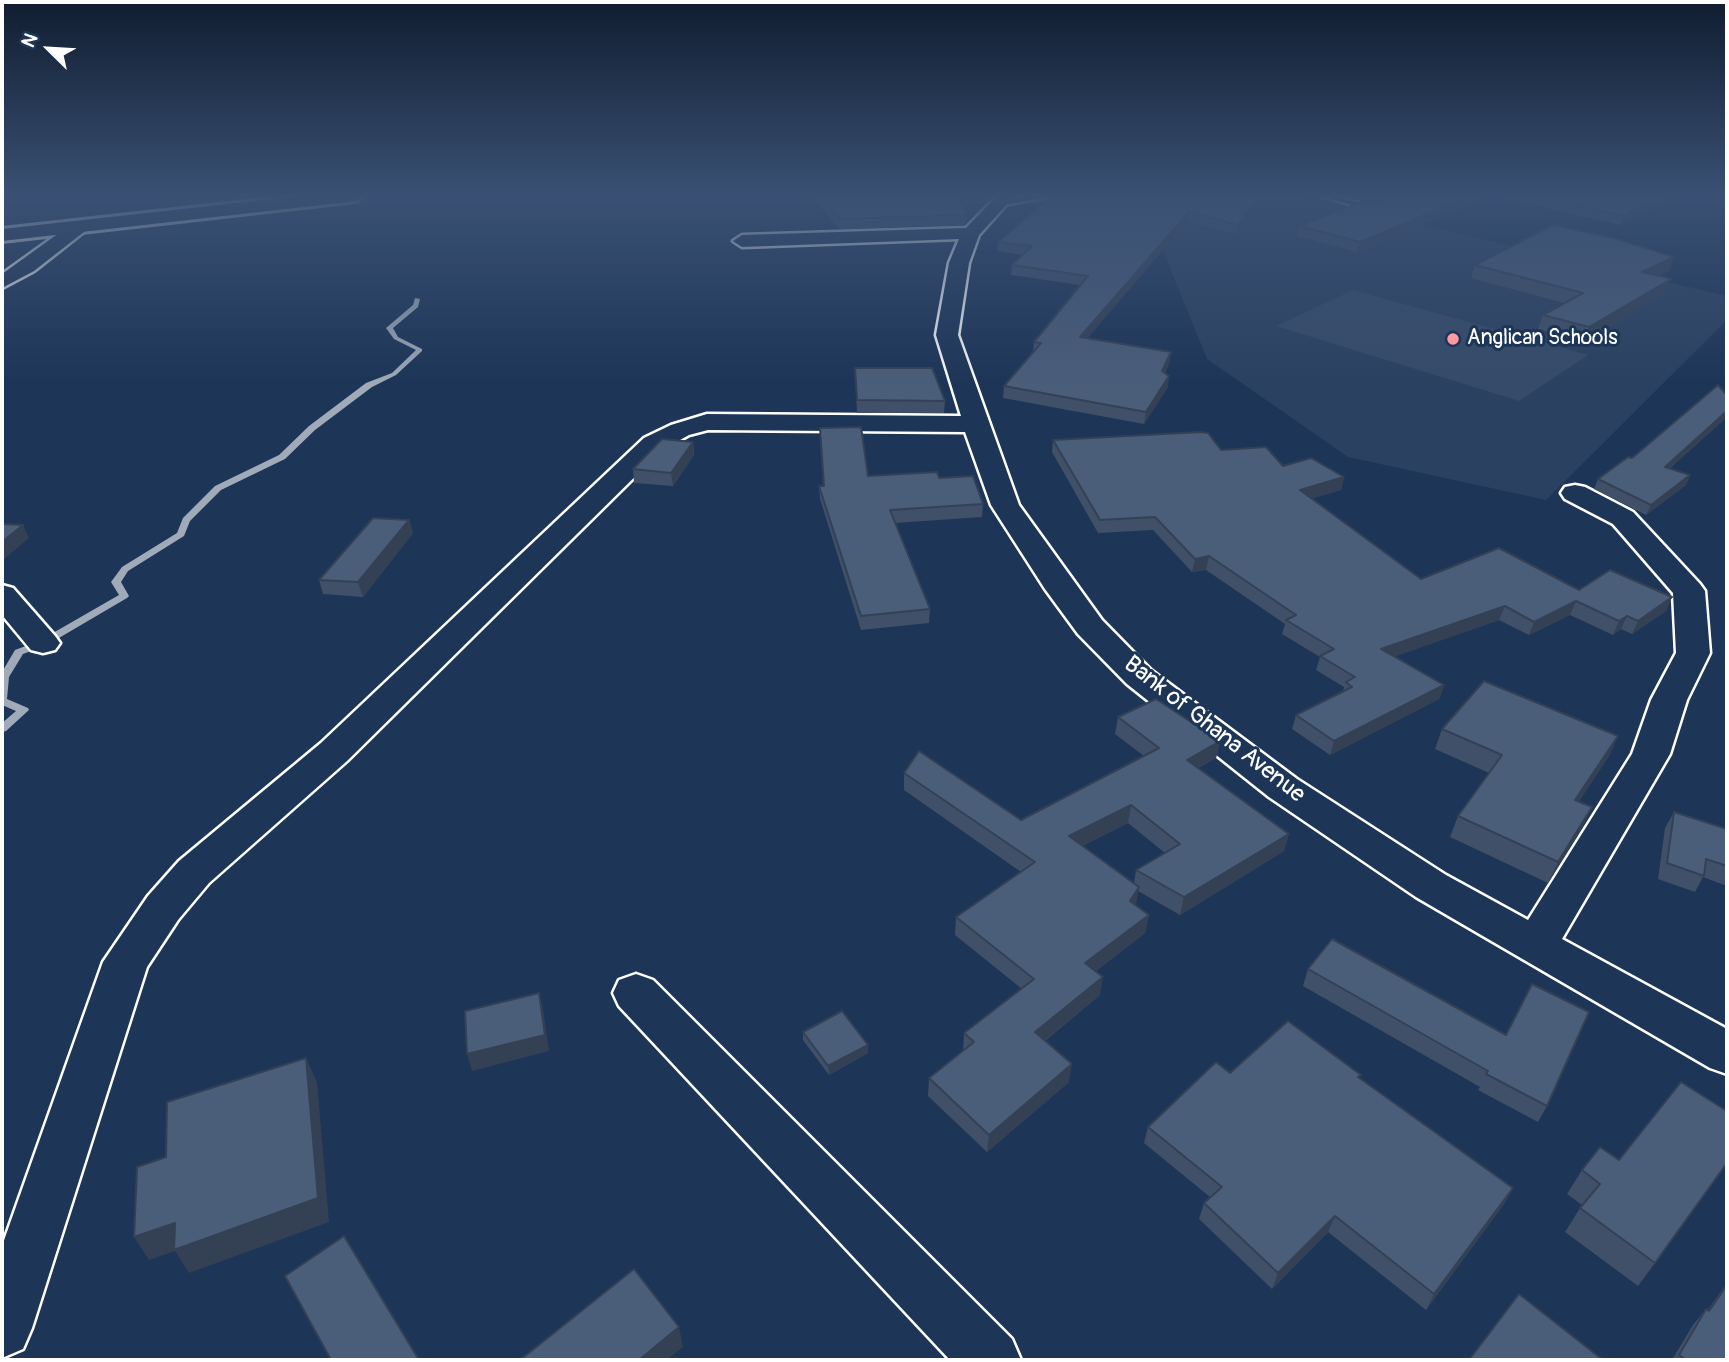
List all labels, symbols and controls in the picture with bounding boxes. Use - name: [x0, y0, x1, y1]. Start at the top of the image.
- north arrow: [14, 14, 84, 84]
- text: N: [16, 30, 43, 51]
- place label: Anglican Schools: [1467, 326, 1618, 352]
- marker: Anglican Schools: [1445, 331, 1461, 347]
- street label: Bank of Ghana Avenue: [1118, 650, 1310, 810]

